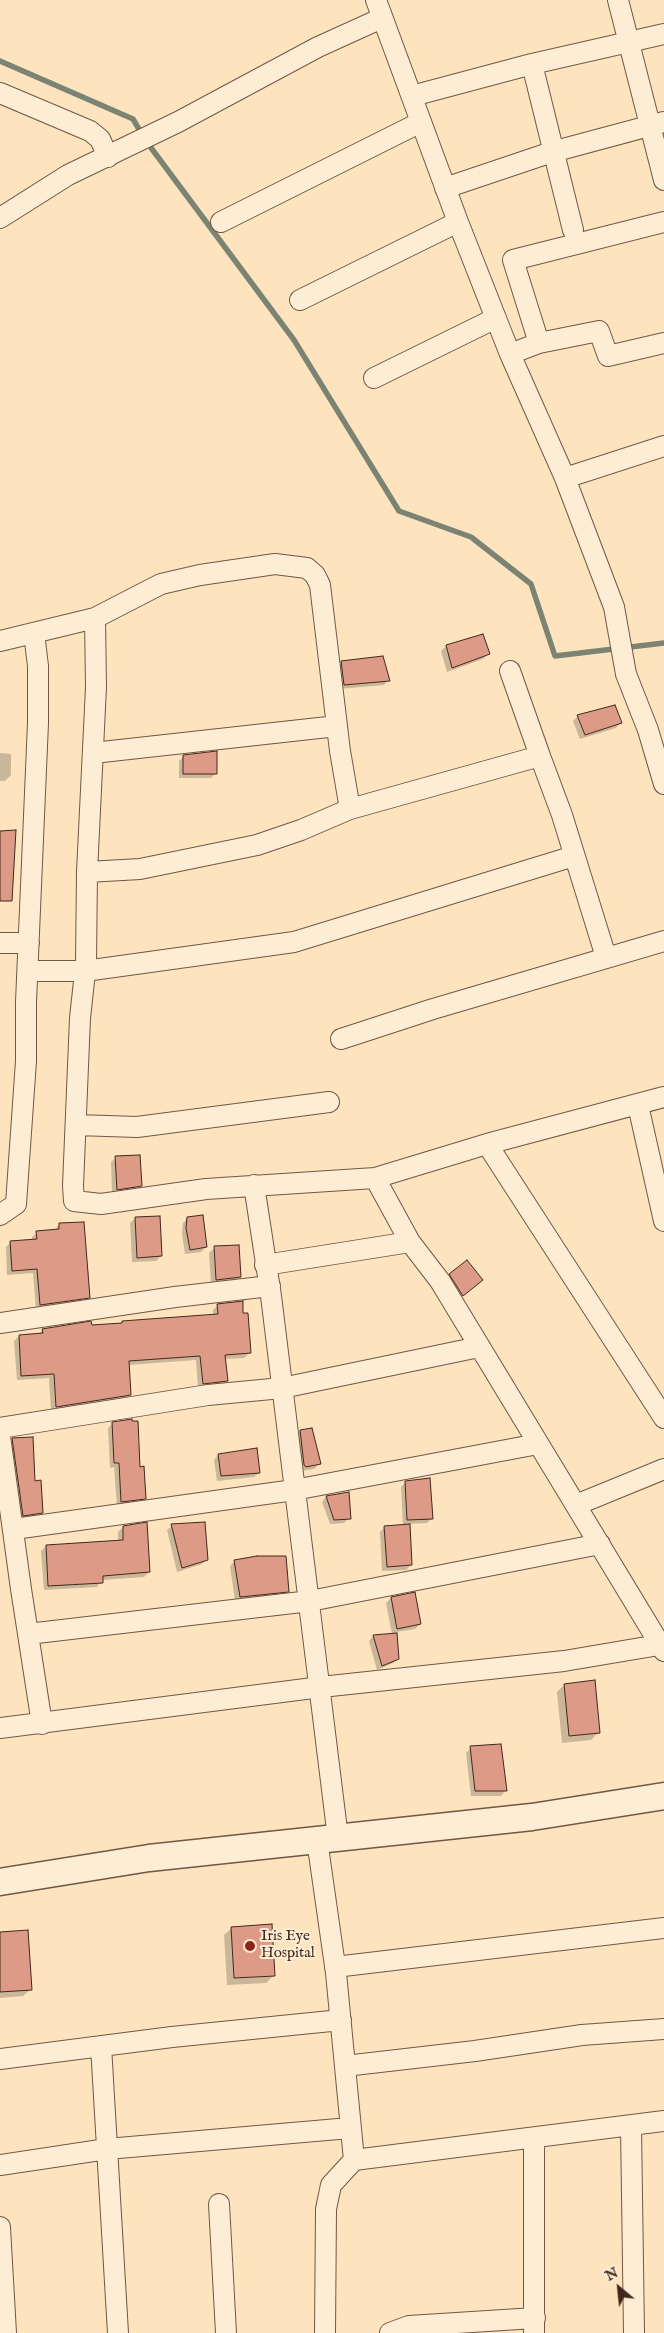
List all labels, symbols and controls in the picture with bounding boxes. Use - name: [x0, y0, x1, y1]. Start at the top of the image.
- place label: Iris Eye Hospital: [261, 1928, 315, 1963]
- marker: Iris Eye Hospital: [243, 1939, 257, 1953]
- north arrow: [594, 2263, 644, 2313]
- text: N: [602, 2264, 622, 2286]

